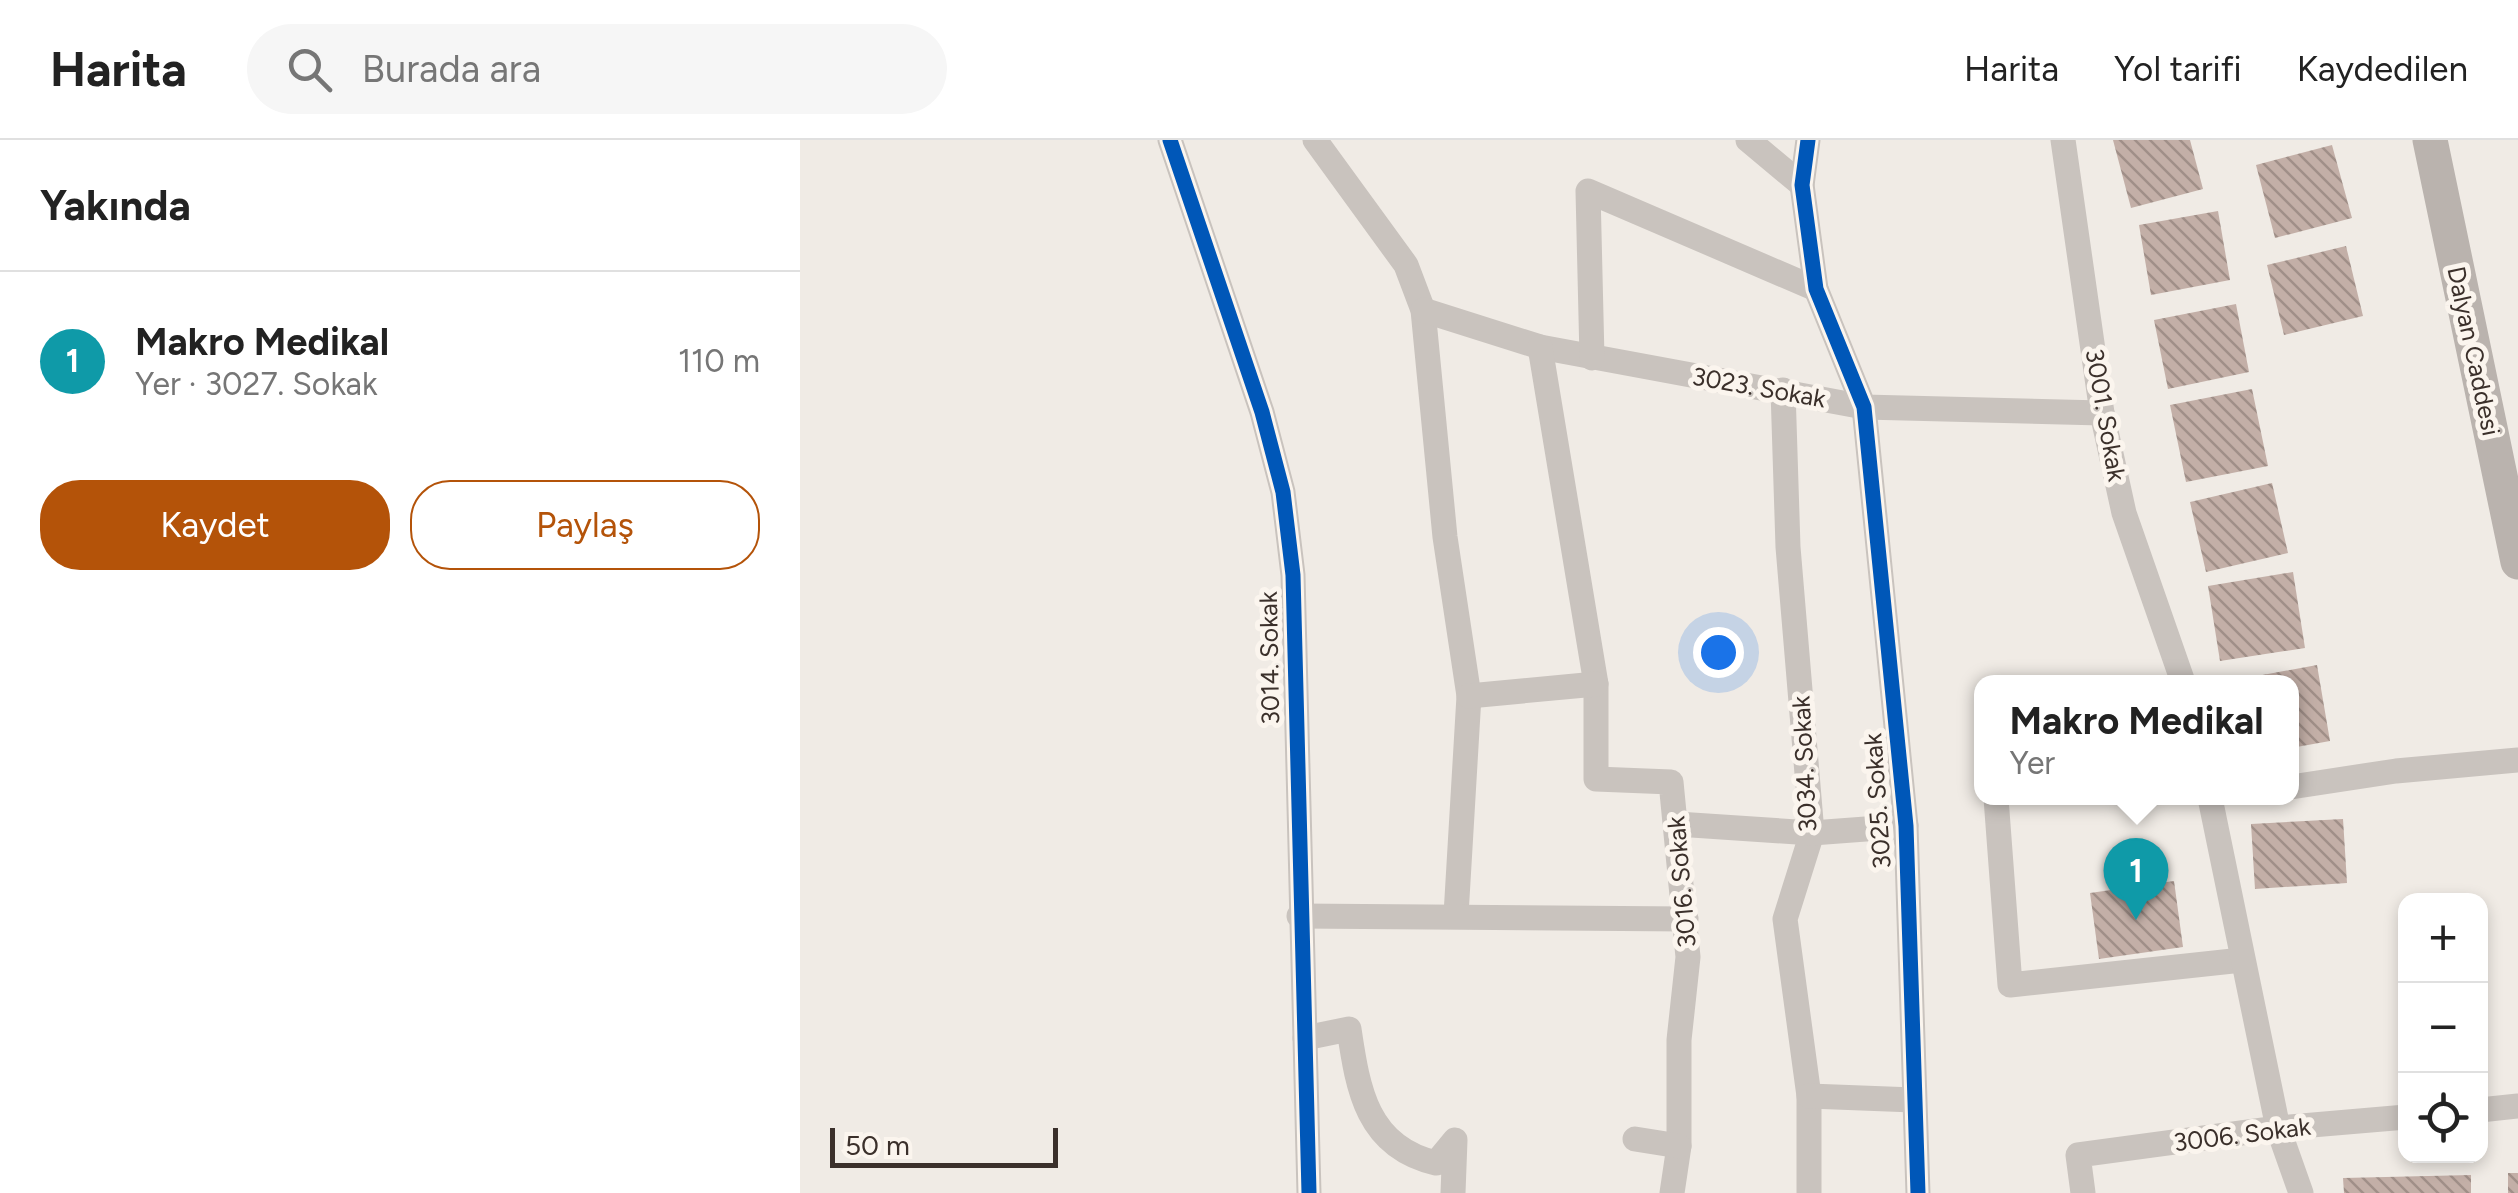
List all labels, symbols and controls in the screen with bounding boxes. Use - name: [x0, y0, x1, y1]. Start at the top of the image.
- search box: [247, 24, 947, 114]
- text: Harita: [50, 40, 187, 98]
- icon: search: [282, 42, 337, 97]
- text: Burada ara: [362, 46, 541, 92]
- text: Harita: [1964, 48, 2059, 90]
- text: Yol tarifi: [2114, 48, 2242, 90]
- text: Kaydedilen: [2297, 48, 2468, 90]
- text: Yakında: [40, 180, 191, 231]
- street label: Dalyan Caddesi: [2441, 264, 2507, 438]
- text: Makro Medikal: [135, 319, 389, 365]
- text: 1: [66, 342, 79, 380]
- text: 110 m: [678, 342, 760, 380]
- street label: 3001. Sokak: [2080, 346, 2133, 484]
- street label: 3023. Sokak: [1690, 360, 1829, 414]
- text: Yer · 3027. Sokak: [135, 365, 377, 403]
- button: Kaydet: [40, 480, 390, 570]
- button: Paylaş: [410, 480, 760, 570]
- street label: 3014. Sokak: [1253, 590, 1285, 725]
- your location: [1693, 627, 1744, 678]
- popup: [1974, 675, 2299, 805]
- street label: 3034. Sokak: [1785, 694, 1823, 833]
- text: Makro Medikal: [2009, 698, 2264, 744]
- street label: 3025. Sokak: [1857, 731, 1897, 870]
- text: Yer: [2009, 744, 2055, 782]
- street label: 3016. Sokak: [1660, 814, 1702, 949]
- pin: 1: [2104, 838, 2168, 920]
- map controls: [2398, 893, 2488, 1163]
- button: +: [2398, 893, 2488, 983]
- button: −: [2398, 983, 2488, 1073]
- button: locate: [2398, 1073, 2488, 1163]
- street label: 3006. Sokak: [2172, 1111, 2313, 1157]
- scale bar: [830, 1123, 1058, 1168]
- text: 50 m: [845, 1128, 910, 1162]

